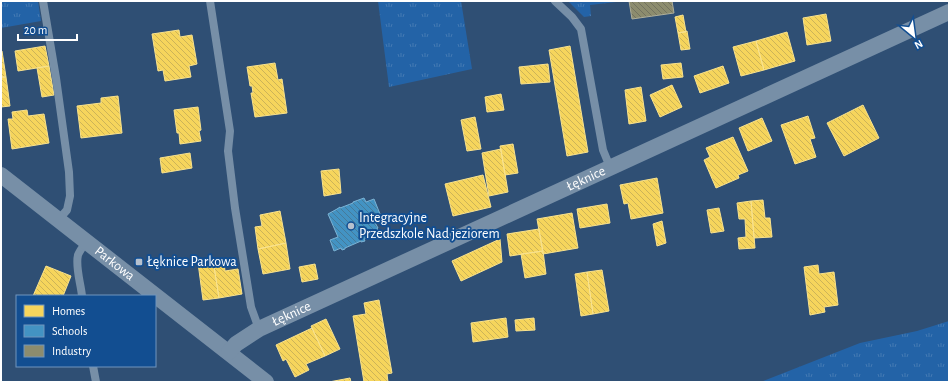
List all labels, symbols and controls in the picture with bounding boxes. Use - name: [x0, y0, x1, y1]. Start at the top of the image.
- scale bar: [18, 16, 77, 42]
- north arrow: [894, 16, 934, 56]
- text: 20 m: [24, 24, 47, 36]
- text: N: [913, 38, 925, 51]
- street label: Łęknice: [564, 164, 608, 194]
- place label: Integracyjne Przedszkole Nad jeziorem: [359, 211, 500, 241]
- marker: Integracyjne Przedszkole Nad jeziorem: [346, 221, 356, 231]
- street label: Parkowa: [92, 244, 137, 284]
- place label: Łęknice Parkowa: [147, 255, 237, 269]
- marker: Łęknice Parkowa: [134, 257, 144, 267]
- legend: [16, 295, 156, 367]
- street label: Łęknice: [270, 299, 313, 329]
- text: Homes: [52, 305, 85, 317]
- text: Schools: [52, 325, 87, 337]
- text: Industry: [52, 345, 91, 358]

